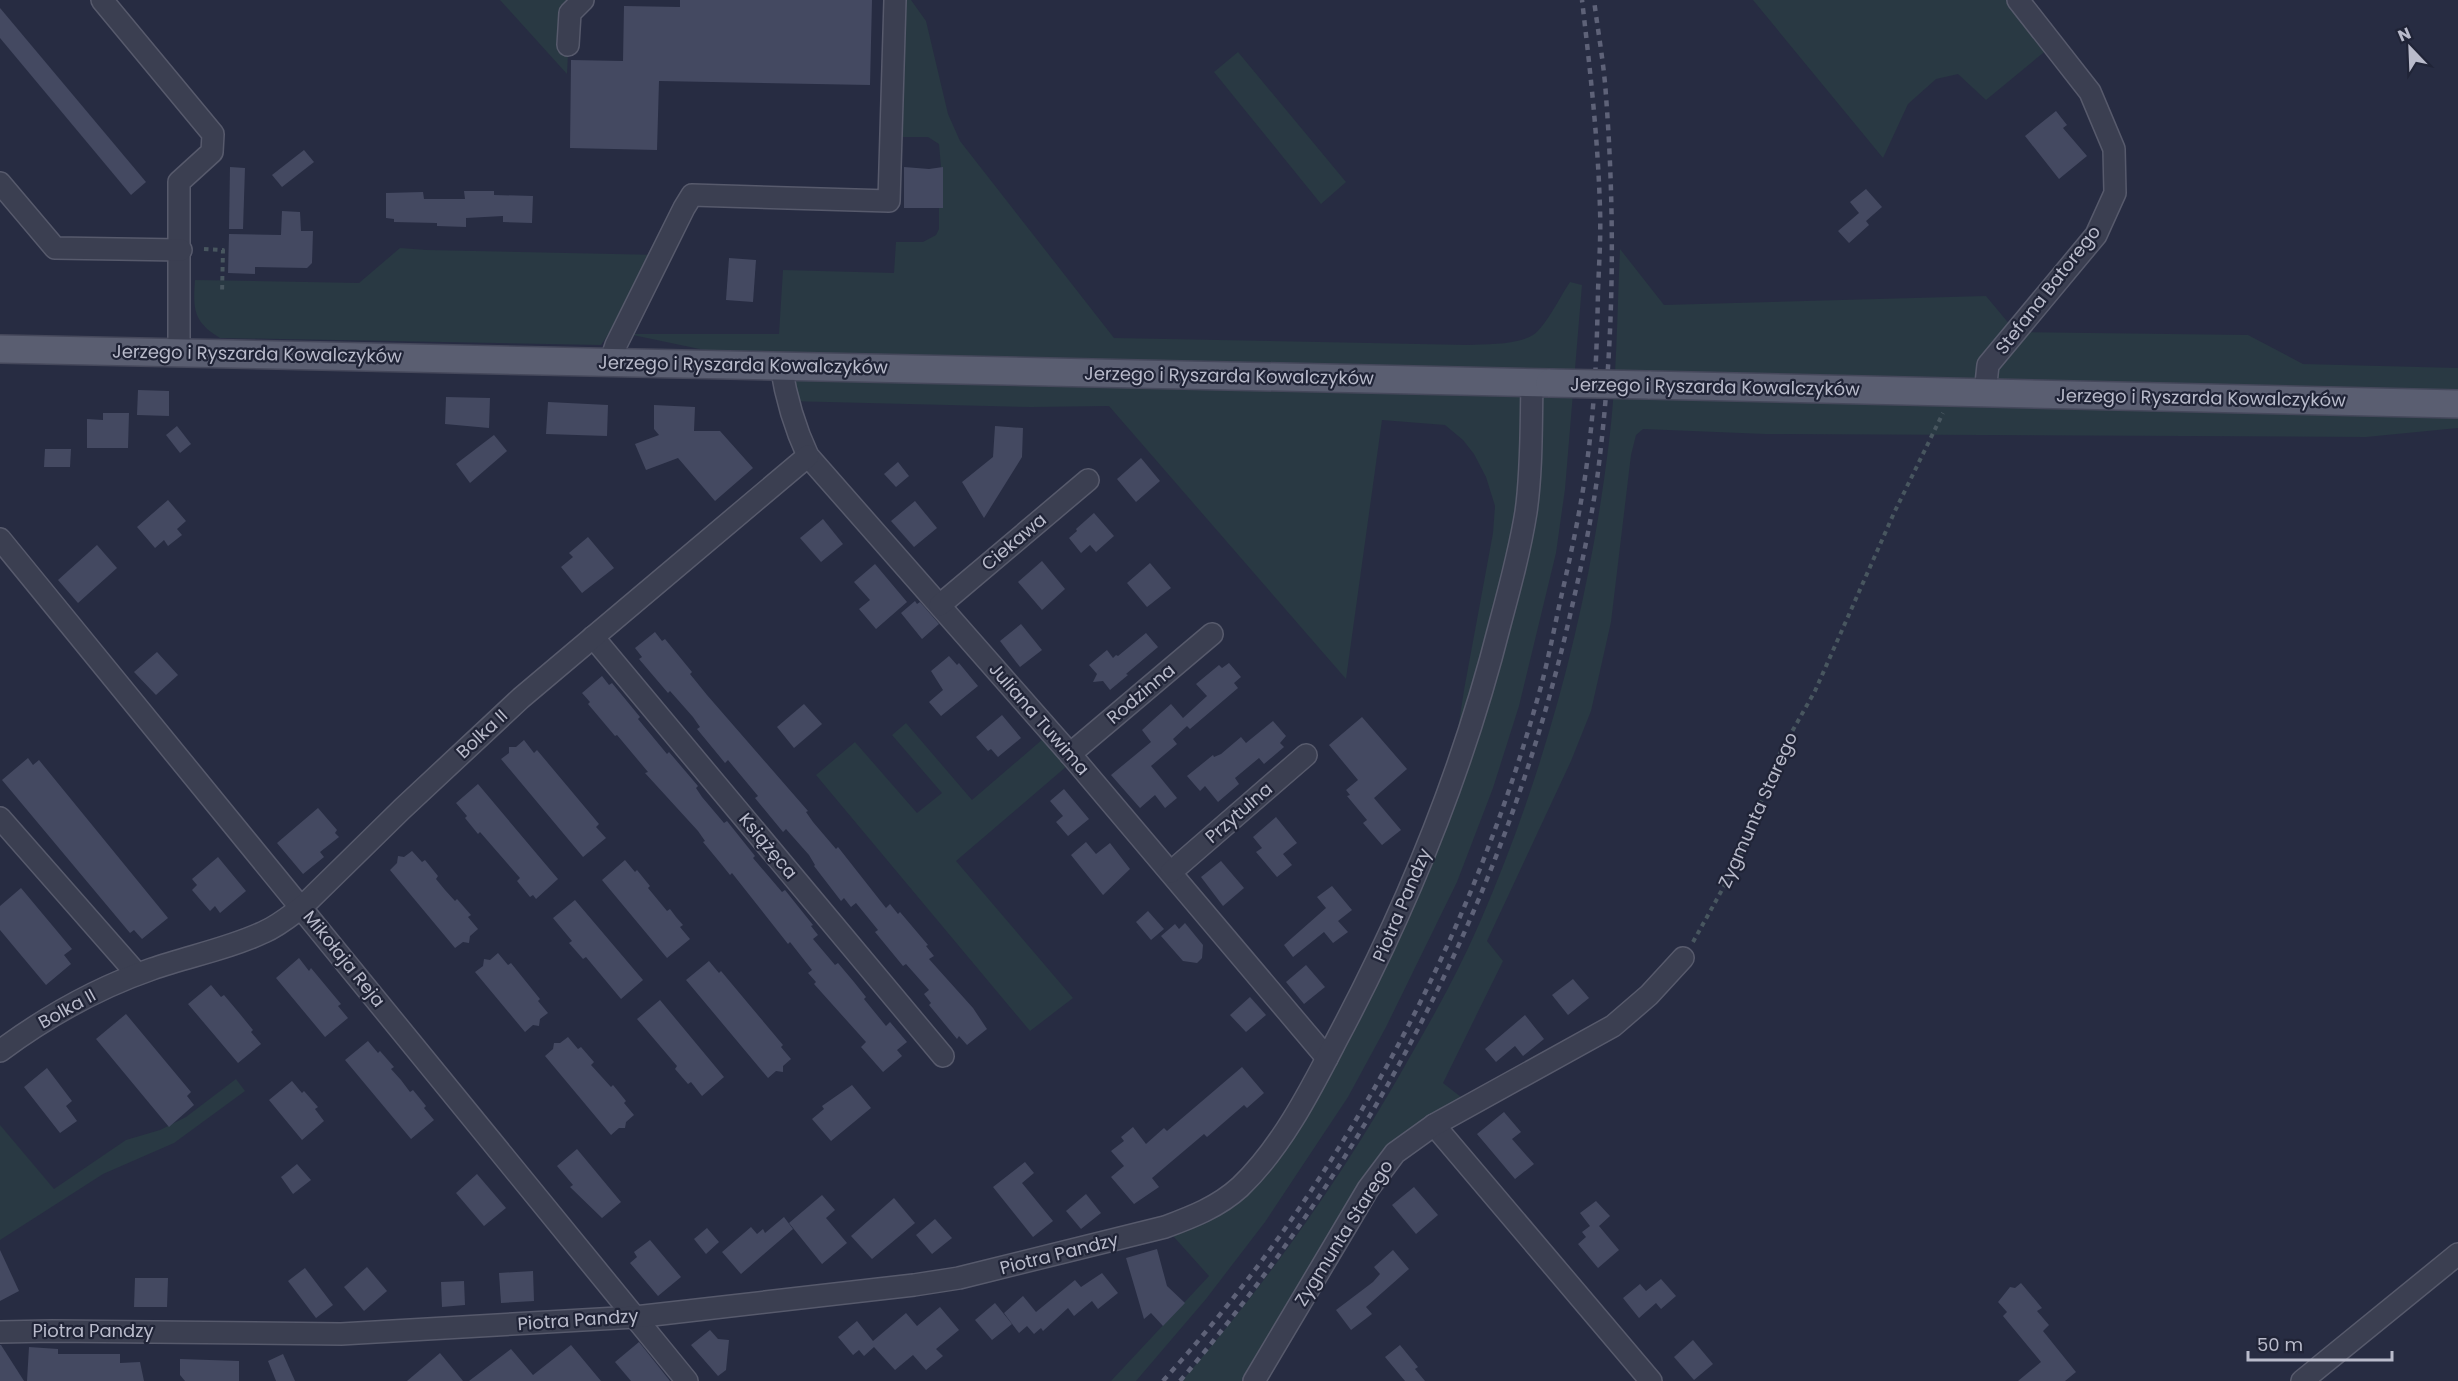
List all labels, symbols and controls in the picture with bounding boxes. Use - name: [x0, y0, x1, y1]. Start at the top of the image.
- north arrow: [2380, 18, 2440, 78]
- text: N: [2394, 22, 2414, 48]
- street label: Stefana Batorego: [1989, 220, 2106, 360]
- street label: Jerzego i Ryszarda Kowalczyków: [112, 338, 402, 369]
- street label: Jerzego i Ryszarda Kowalczyków: [598, 349, 888, 380]
- street label: Jerzego i Ryszarda Kowalczyków: [1084, 360, 1374, 391]
- street label: Jerzego i Ryszarda Kowalczyków: [1570, 371, 1860, 402]
- street label: Jerzego i Ryszarda Kowalczyków: [2056, 382, 2346, 413]
- street label: Ciekawa: [976, 507, 1052, 576]
- street label: Juliana Tuwima: [983, 657, 1095, 780]
- street label: Rodzinna: [1101, 658, 1180, 730]
- street label: Bolka II: [450, 703, 513, 764]
- street label: Zygmunta Starego: [1712, 728, 1803, 892]
- street label: Przytulna: [1200, 776, 1278, 849]
- street label: Książęca: [733, 807, 803, 884]
- street label: Piotra Pandzy: [1366, 844, 1437, 965]
- street label: Mikołaja Reja: [298, 905, 391, 1012]
- street label: Bolka II: [34, 983, 100, 1035]
- street label: Zygmunta Starego: [1288, 1155, 1399, 1311]
- street label: Piotra Pandzy: [997, 1227, 1121, 1280]
- street label: Piotra Pandzy: [517, 1303, 639, 1336]
- street label: Piotra Pandzy: [32, 1318, 154, 1343]
- scale bar: [2248, 1324, 2392, 1362]
- text: 50 m: [2257, 1332, 2303, 1357]

